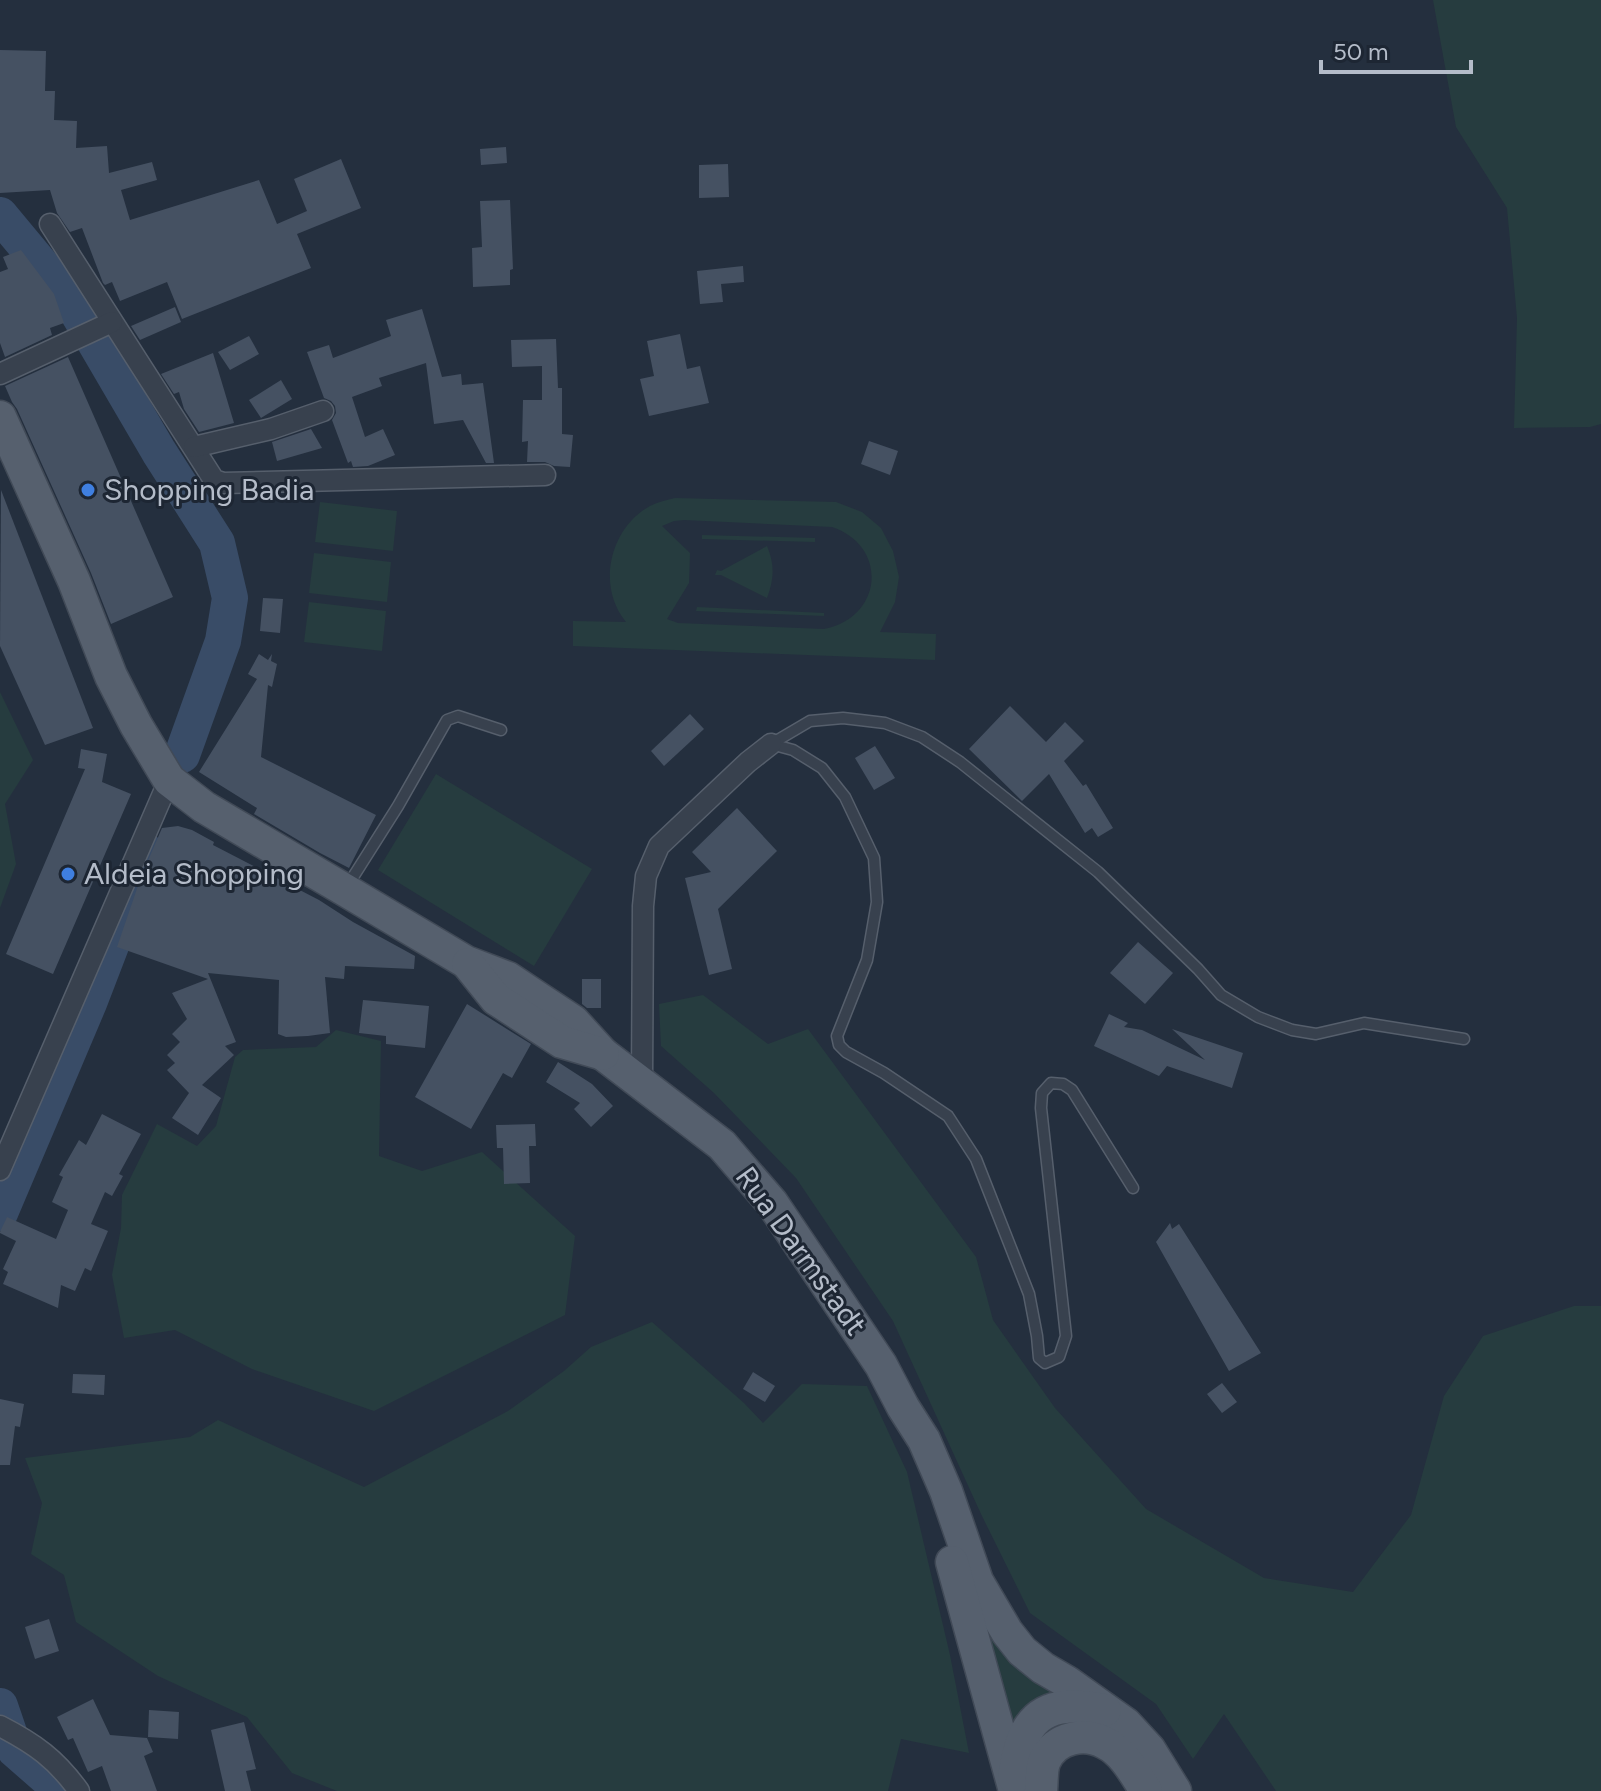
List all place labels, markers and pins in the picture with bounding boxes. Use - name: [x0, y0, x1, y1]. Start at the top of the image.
- place label: Shopping Badia: [104, 471, 314, 508]
- marker: Shopping Badia: [79, 481, 97, 499]
- place label: Aldeia Shopping: [84, 855, 304, 892]
- marker: Aldeia Shopping: [59, 865, 77, 883]

